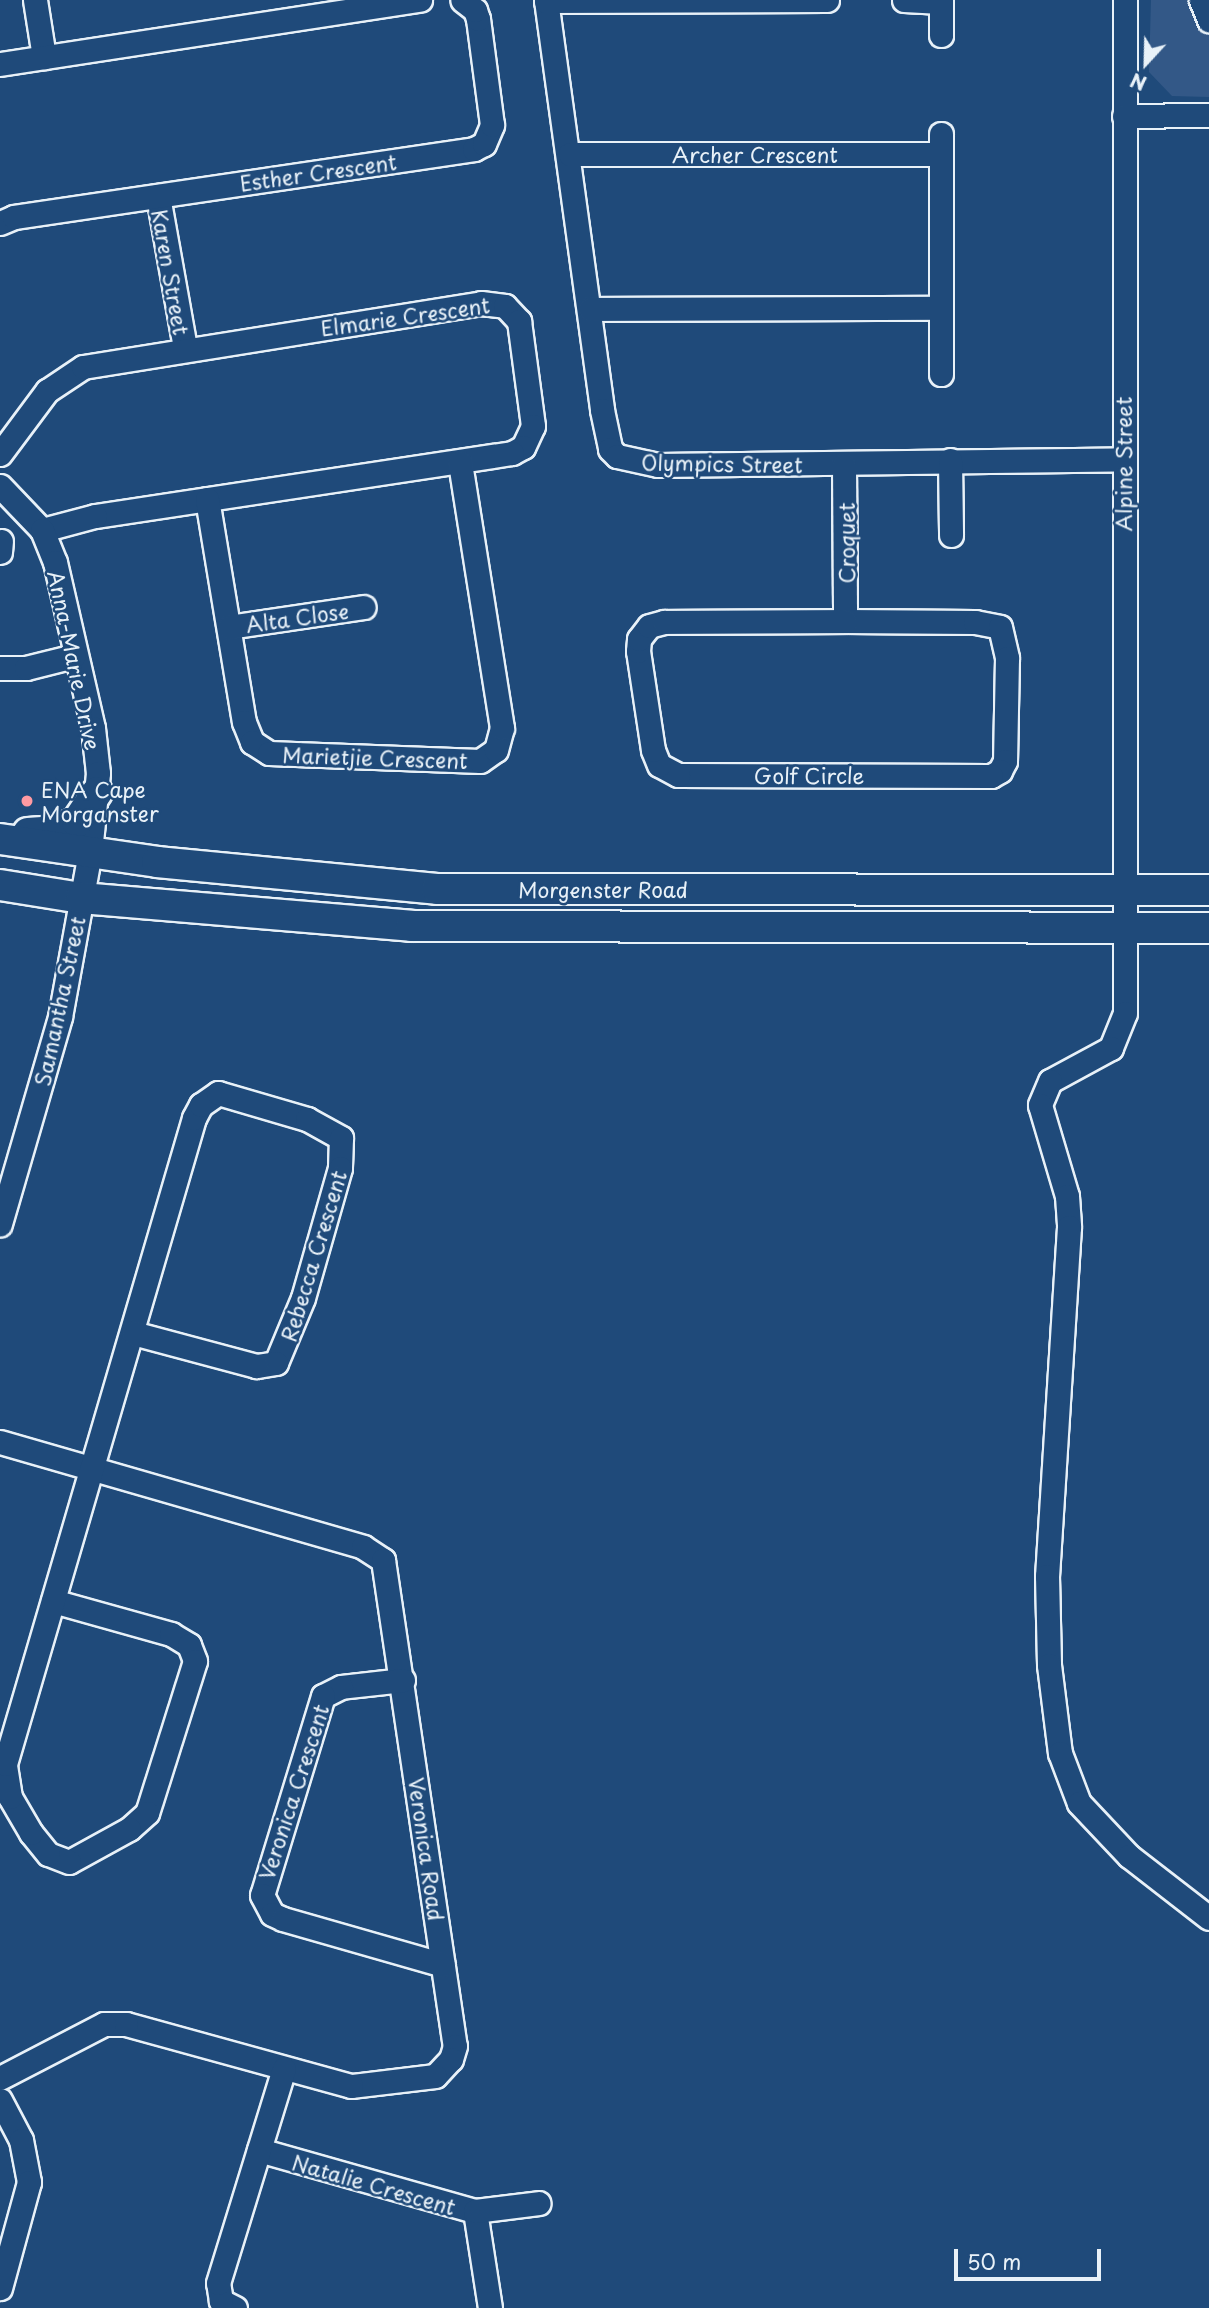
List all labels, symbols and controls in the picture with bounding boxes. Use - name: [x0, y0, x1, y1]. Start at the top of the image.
- north arrow: [1111, 28, 1181, 98]
- text: N: [1126, 67, 1150, 98]
- street label: Archer Crescent: [672, 141, 838, 167]
- street label: Esther Crescent: [238, 148, 398, 196]
- street label: Karen Street: [147, 207, 195, 337]
- street label: Elmarie Crescent: [318, 292, 492, 340]
- street label: Alpine Street: [1110, 397, 1136, 531]
- street label: Olympics Street: [641, 449, 803, 477]
- street label: Croquet: [833, 502, 859, 584]
- street label: Anna-Marie Drive: [44, 568, 106, 752]
- street label: Alta Close: [243, 597, 351, 637]
- street label: Marietjie Crescent: [282, 741, 468, 773]
- street label: Golf Circle: [754, 762, 864, 788]
- place label: ENA Cape Morganster: [41, 776, 159, 826]
- marker: ENA Cape Morganster: [19, 793, 35, 809]
- street label: Morgenster Road: [517, 876, 689, 902]
- street label: Samantha Street: [29, 913, 89, 1089]
- street label: Rebecca Crescent: [275, 1167, 351, 1345]
- street label: Veronica Crescent: [253, 1701, 333, 1883]
- street label: Veronica Road: [404, 1776, 450, 1922]
- street label: Natalie Crescent: [289, 2149, 459, 2219]
- scale bar: [957, 2234, 1104, 2278]
- text: 50 m: [967, 2245, 1021, 2277]

